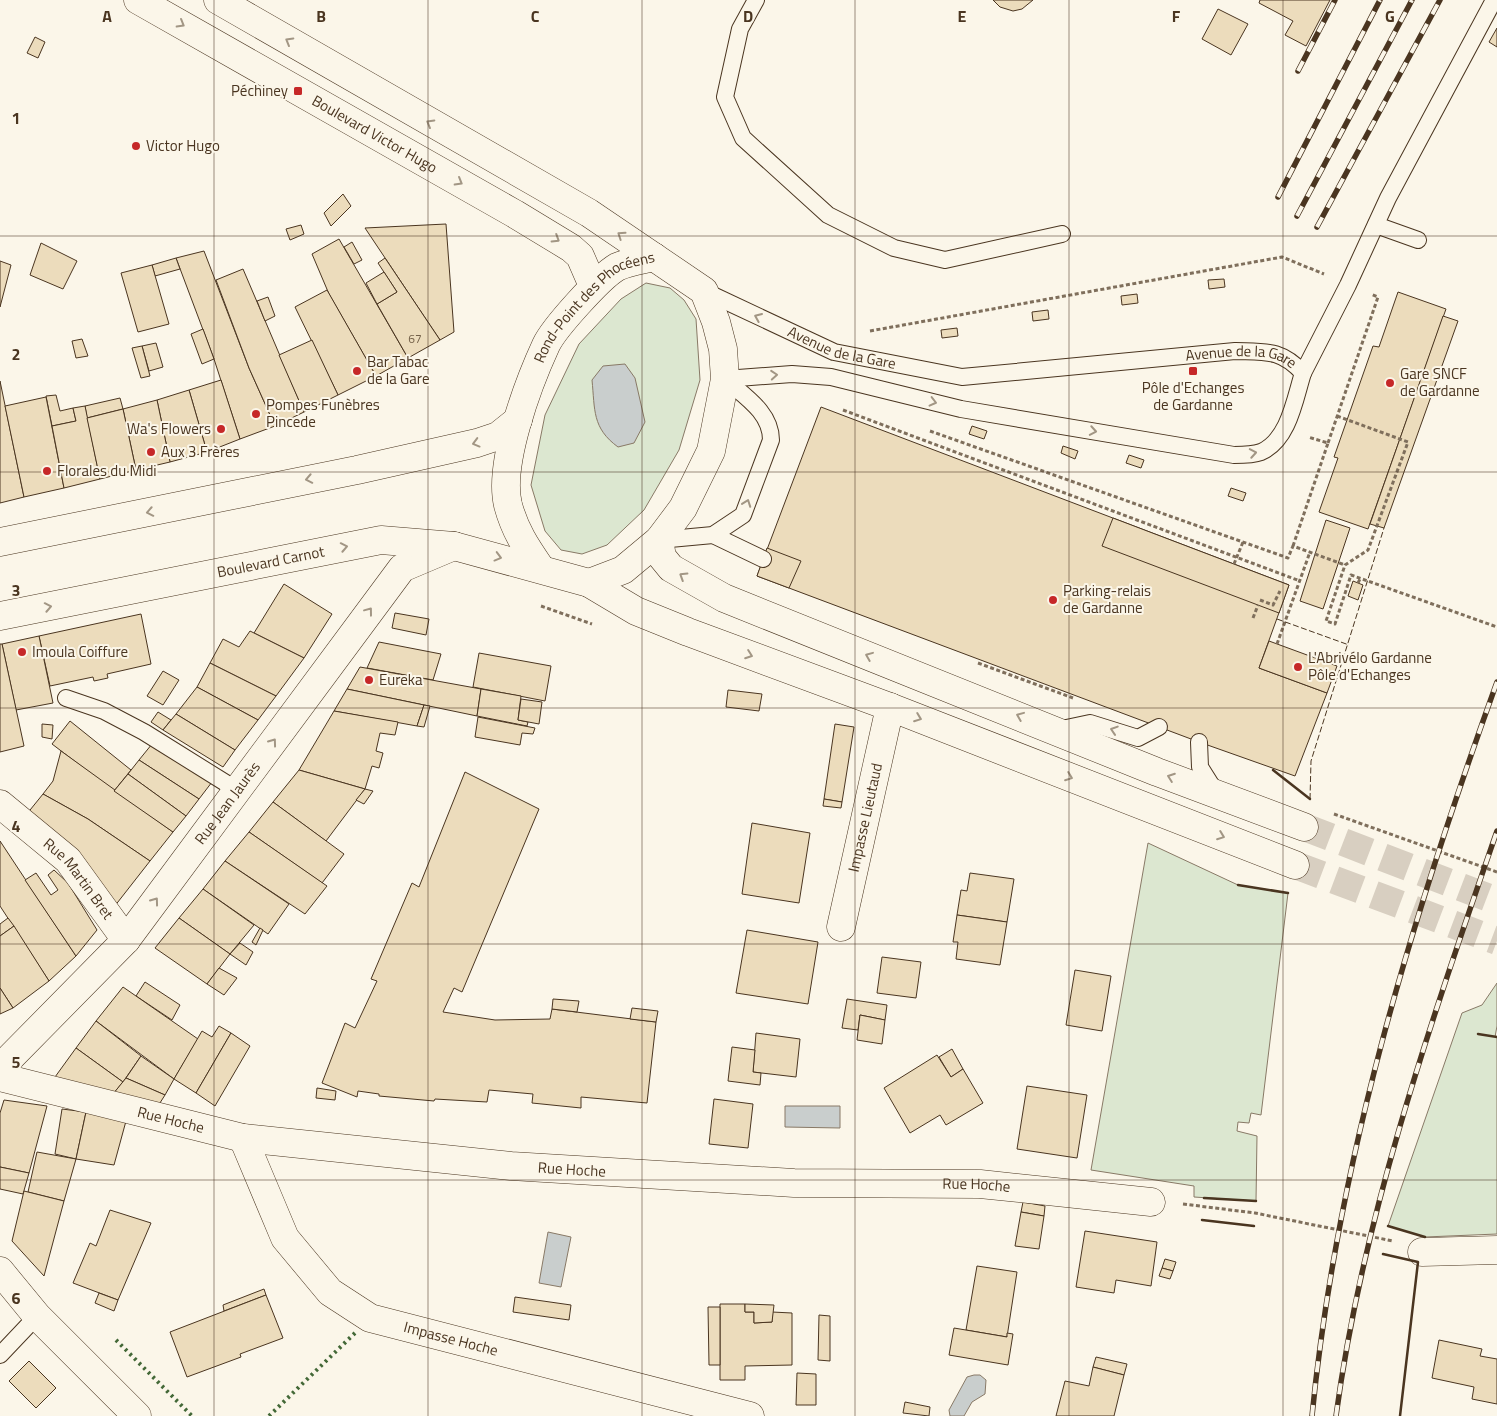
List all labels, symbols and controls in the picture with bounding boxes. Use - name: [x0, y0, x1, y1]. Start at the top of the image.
- text: A: [102, 4, 112, 28]
- text: B: [316, 4, 326, 28]
- text: C: [531, 4, 540, 28]
- text: D: [743, 4, 753, 28]
- text: E: [958, 4, 967, 28]
- text: F: [1172, 4, 1181, 28]
- text: G: [1385, 4, 1395, 28]
- one-way arrow: [175, 18, 184, 28]
- one-way arrow: [286, 38, 295, 48]
- place label: Péchiney: [231, 79, 288, 102]
- marker: Péchiney: [292, 85, 304, 97]
- street label: Boulevard Victor Hugo: [308, 89, 442, 179]
- text: 1: [12, 106, 20, 130]
- one-way arrow: [426, 119, 435, 129]
- place label: Victor Hugo: [146, 134, 220, 157]
- marker: Victor Hugo: [130, 140, 142, 152]
- one-way arrow: [454, 176, 463, 186]
- one-way arrow: [617, 232, 627, 241]
- one-way arrow: [551, 233, 560, 243]
- street label: Rond-Point des Phocéens: [527, 245, 657, 366]
- one-way arrow: [754, 312, 763, 323]
- street label: Avenue de la Gare: [784, 320, 898, 375]
- house number: 67: [408, 329, 422, 348]
- street label: Avenue de la Gare: [1184, 339, 1302, 374]
- text: 2: [12, 342, 20, 366]
- place label: Bar Tabac de la Gare: [367, 350, 429, 390]
- place label: Gare SNCF de Gardanne: [1400, 362, 1480, 402]
- marker: Bar Tabac de la Gare: [351, 365, 363, 377]
- marker: Pôle d'Echanges de Gardanne: [1187, 365, 1199, 377]
- one-way arrow: [770, 370, 778, 381]
- place label: Pôle d'Echanges de Gardanne: [1142, 376, 1244, 416]
- marker: Gare SNCF de Gardanne: [1384, 377, 1396, 389]
- place label: Pompes Funèbres Pincede: [266, 393, 380, 433]
- one-way arrow: [928, 396, 937, 407]
- marker: Pompes Funèbres Pincede: [250, 408, 262, 420]
- place label: Wa's Flowers: [127, 417, 211, 440]
- marker: Wa's Flowers: [215, 423, 227, 435]
- one-way arrow: [1089, 425, 1097, 436]
- one-way arrow: [473, 437, 481, 447]
- place label: Aux 3 Frères: [161, 440, 239, 463]
- marker: Aux 3 Frères: [145, 446, 157, 458]
- one-way arrow: [1250, 448, 1258, 459]
- place label: Florales du Midi: [57, 459, 157, 482]
- marker: Florales du Midi: [41, 465, 53, 477]
- one-way arrow: [305, 474, 313, 484]
- one-way arrow: [741, 499, 751, 508]
- one-way arrow: [145, 506, 154, 516]
- street label: Boulevard Carnot: [215, 539, 327, 583]
- one-way arrow: [340, 543, 349, 553]
- one-way arrow: [493, 551, 502, 562]
- one-way arrow: [680, 573, 689, 583]
- text: 3: [12, 578, 20, 602]
- place label: Parking-relais de Gardanne: [1063, 579, 1151, 619]
- marker: Parking-relais de Gardanne: [1047, 594, 1059, 606]
- one-way arrow: [43, 602, 52, 612]
- one-way arrow: [363, 607, 372, 617]
- place label: Imoula Coiffure: [32, 640, 128, 663]
- marker: Imoula Coiffure: [16, 646, 28, 658]
- place label: L'Abrivélo Gardanne Pôle d'Echanges: [1308, 646, 1432, 686]
- one-way arrow: [744, 649, 753, 659]
- one-way arrow: [865, 652, 874, 662]
- marker: L'Abrivélo Gardanne Pôle d'Echanges: [1292, 661, 1304, 673]
- place label: Eureka: [379, 668, 423, 691]
- marker: Eureka: [363, 674, 375, 686]
- one-way arrow: [913, 711, 922, 722]
- one-way arrow: [1016, 712, 1025, 722]
- one-way arrow: [1110, 726, 1119, 736]
- one-way arrow: [267, 739, 275, 748]
- street label: Rue Jean Jaurès: [189, 757, 266, 849]
- street label: Impasse Lieutaud: [842, 761, 888, 874]
- one-way arrow: [1064, 770, 1073, 781]
- one-way arrow: [1167, 773, 1176, 783]
- text: 4: [12, 814, 21, 838]
- one-way arrow: [1216, 830, 1225, 840]
- street label: Rue Martin Bret: [38, 832, 120, 925]
- one-way arrow: [150, 898, 158, 907]
- text: 5: [12, 1050, 21, 1074]
- street label: Rue Hoche: [135, 1100, 207, 1139]
- street label: Rue Hoche: [537, 1156, 607, 1183]
- street label: Rue Hoche: [942, 1172, 1012, 1198]
- text: 6: [12, 1286, 21, 1310]
- street label: Impasse Hoche: [401, 1315, 501, 1362]

